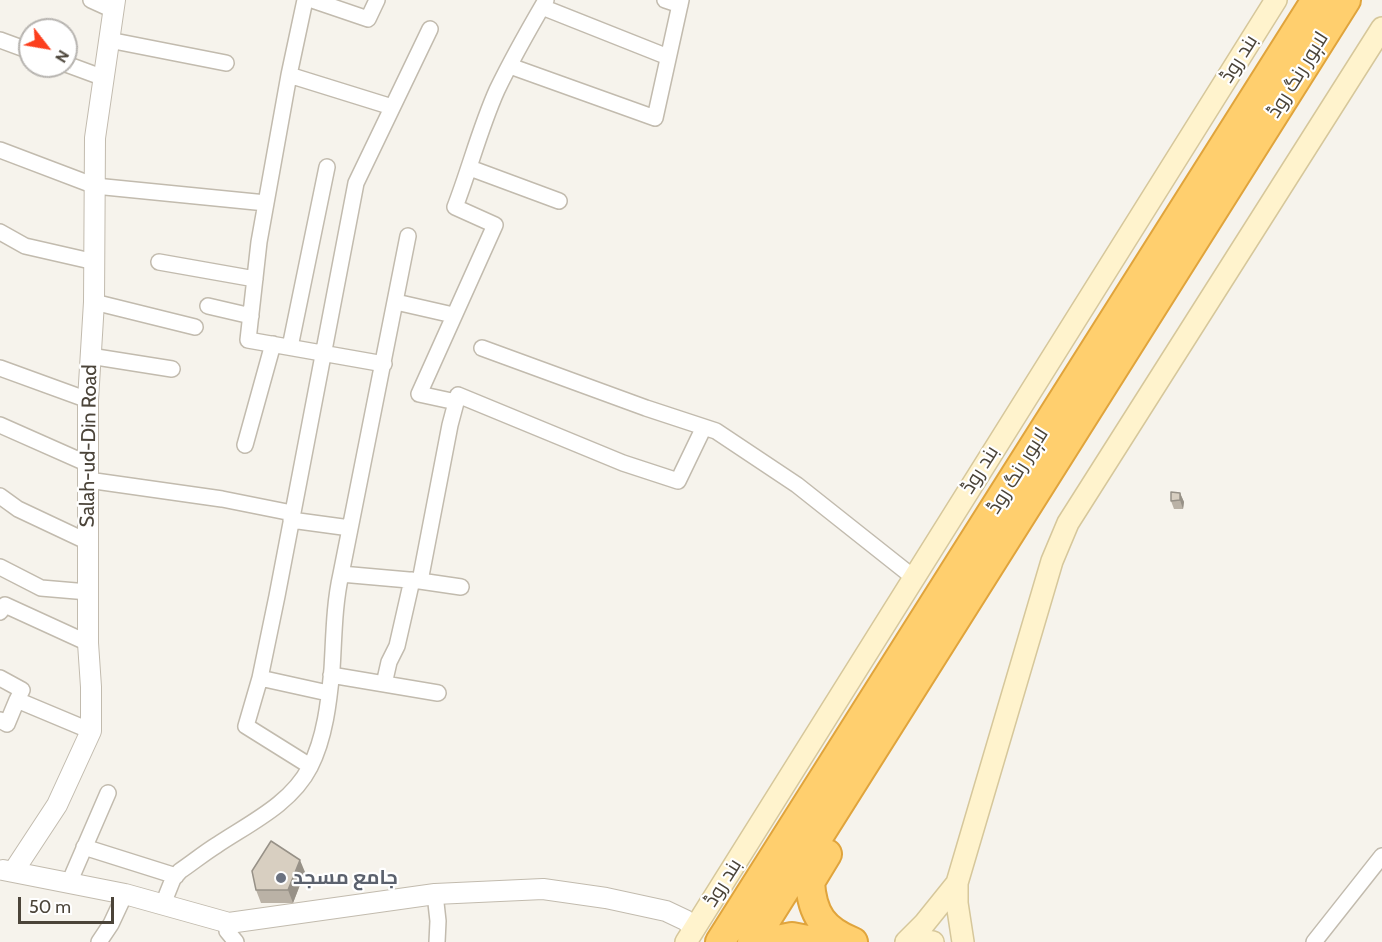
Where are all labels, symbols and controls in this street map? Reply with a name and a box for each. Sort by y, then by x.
north arrow [18,18,78,78]
street label: لاہور رنگ روڈ [1262,28,1334,122]
street label: بند روڈ [1215,30,1263,88]
text: N [51,47,73,66]
street label: Salah-ud-Din Road [76,364,102,528]
street label: لاہور رنگ روڈ [982,424,1054,518]
street label: بند روڈ [956,441,1004,499]
street label: بند روڈ [699,854,747,912]
place label: جامع مسجد [293,866,398,890]
marker: جامع مسجد [274,871,288,885]
scale bar [21,885,117,923]
text: 50 m [29,896,71,918]

